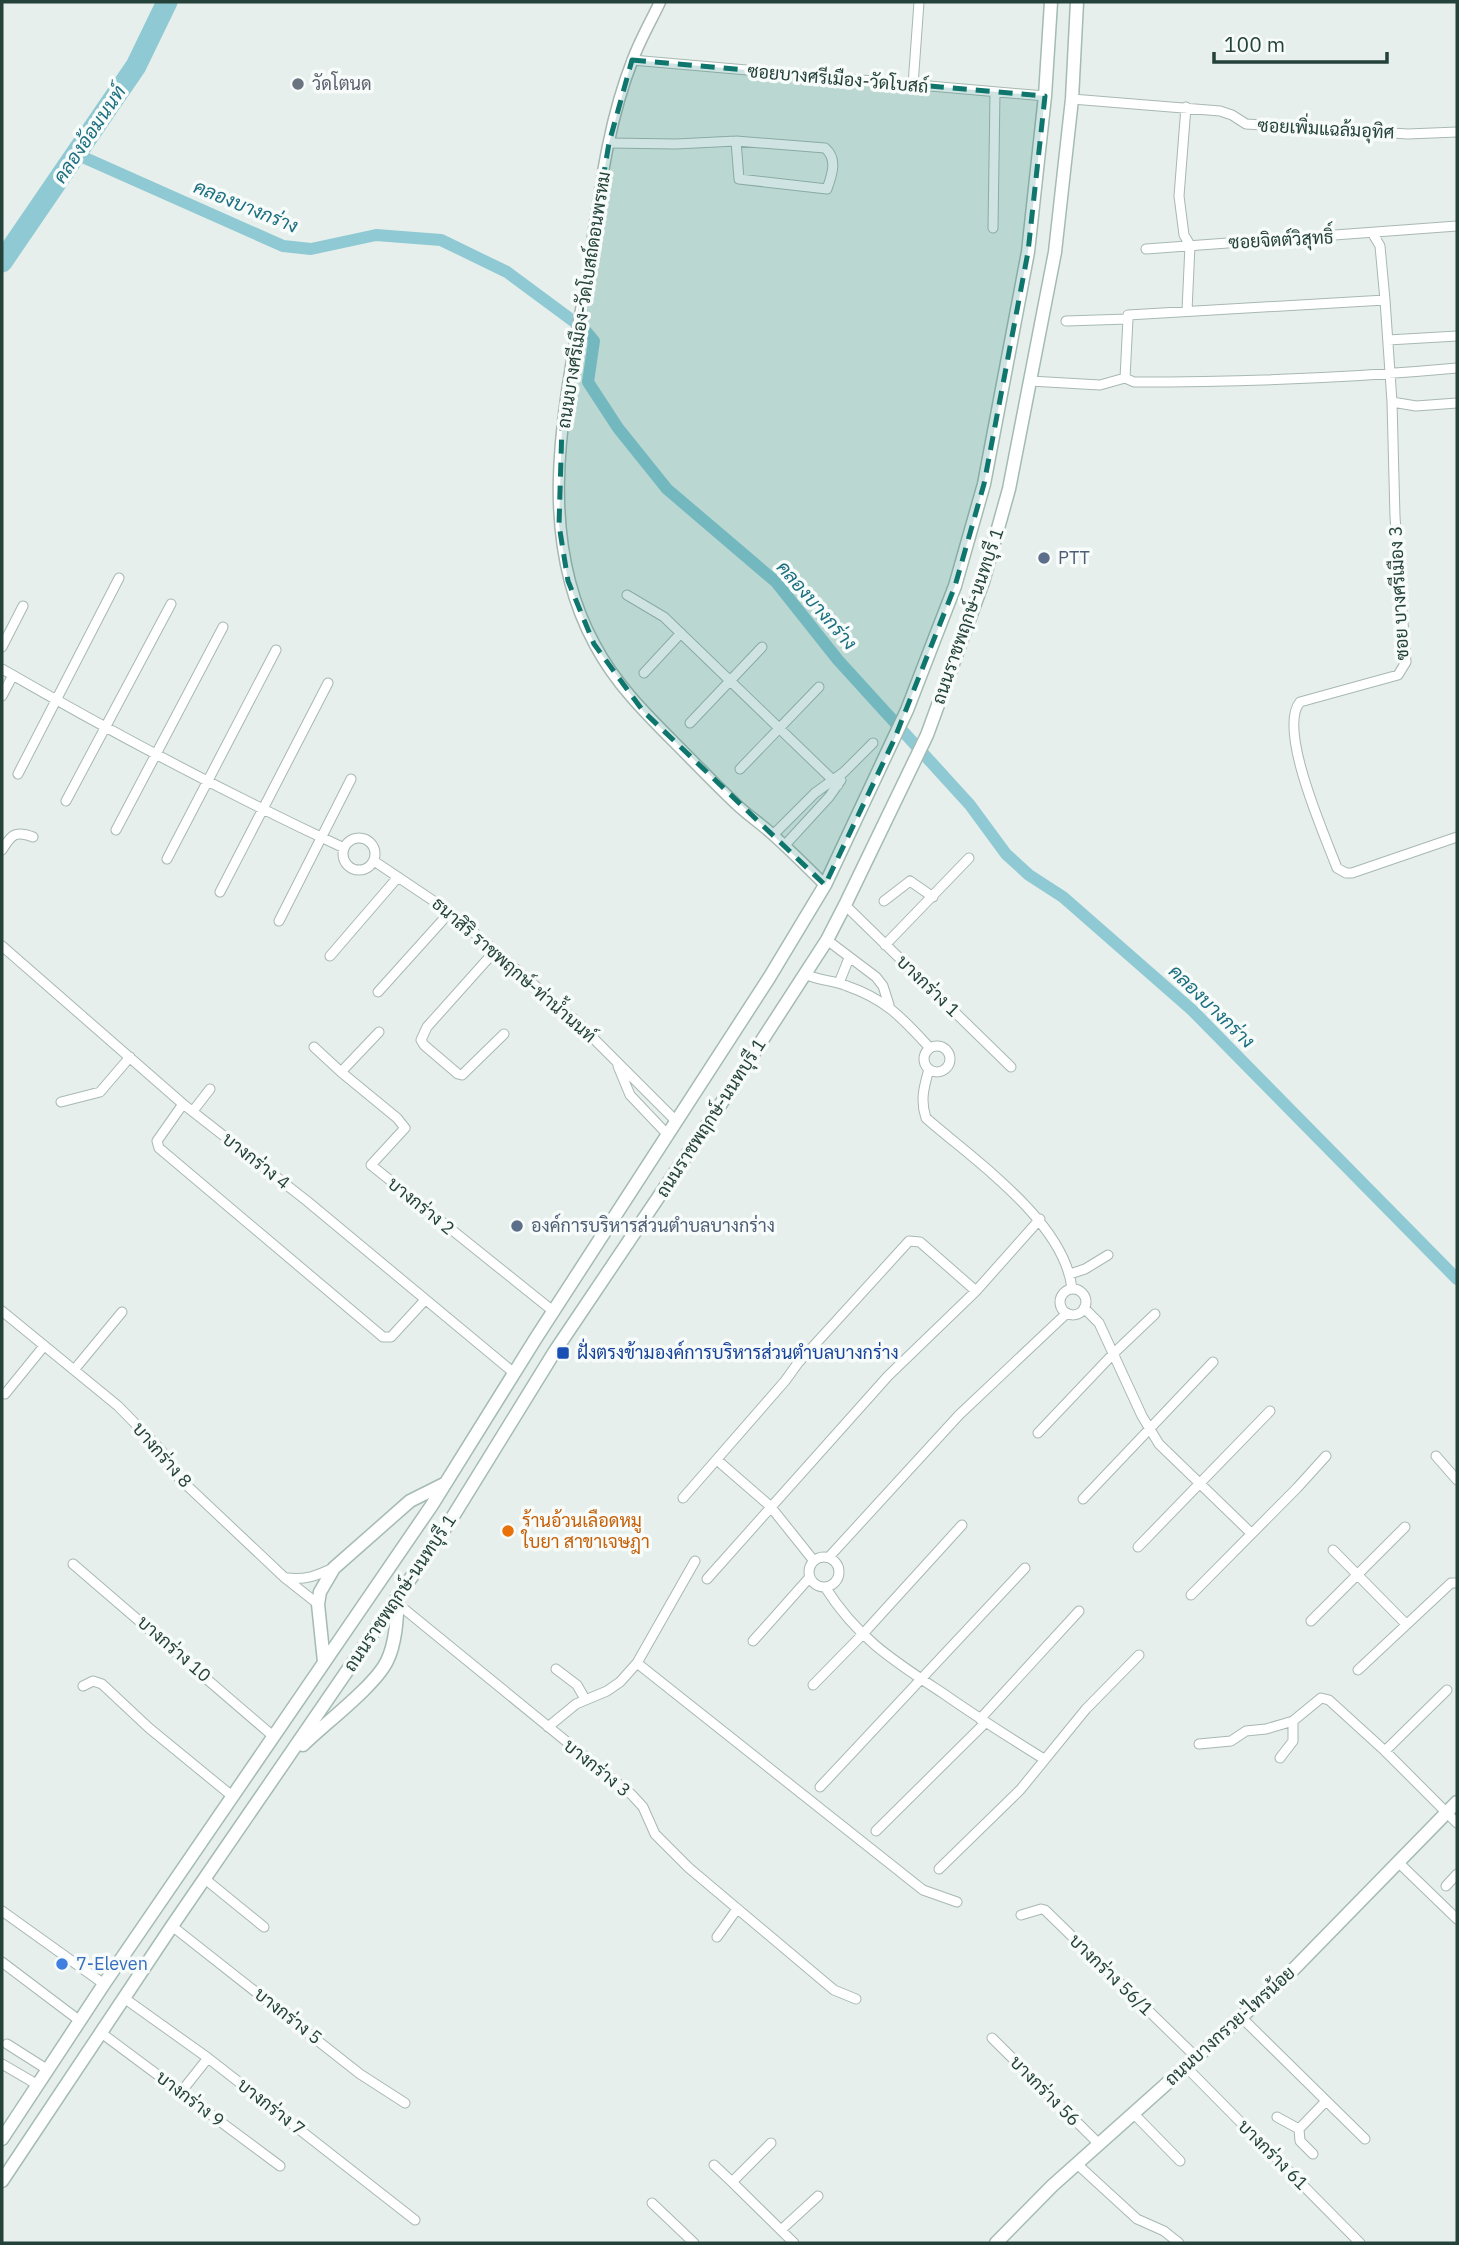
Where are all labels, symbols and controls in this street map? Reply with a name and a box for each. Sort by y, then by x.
scale bar [1214,21,1387,65]
text: 100 m [1224,30,1285,58]
street label: ซอยบางศรีเมือง-วัดโบสถ์ [747,58,930,98]
place label: วัดโตนด [312,71,372,95]
marker: วัดโตนด [290,76,306,92]
water label: คลองอ้อมนนท์ [47,78,132,188]
street label: ซอยเพิ่มแฉล้มอุทิศ [1257,110,1395,145]
street label: ถนนบางศรีเมือง-วัดโบสถ์ดอนพรหม [551,170,615,430]
water label: คลองบางกร่าง [190,174,302,238]
street label: ซอยจิตต์วิสุทธิ์ [1228,221,1334,255]
street label: ถนนราชพฤกษ์-นนทบุรี 1 [926,524,1009,707]
street label: ซอย บางศรีเมือง 3 [1382,525,1414,661]
place label: PTT [1058,546,1090,569]
marker: PTT [1036,550,1052,566]
water label: คลองบางกร่าง [772,555,862,655]
street label: ธนาสิริ ราชพฤกษ์-ท่าน้ำนนท์ [427,889,604,1047]
street label: บางกร่าง 1 [892,950,965,1022]
water label: คลองบางกร่าง [1164,959,1260,1053]
street label: ถนนราชพฤกษ์-นนทบุรี 1 [650,1033,771,1202]
street label: บางกร่าง 4 [218,1127,295,1194]
street label: บางกร่าง 2 [383,1172,459,1240]
place label: องค์การบริหารส่วนตำบลบางกร่าง [531,1213,775,1237]
marker: องค์การบริหารส่วนตำบลบางกร่าง [509,1218,525,1234]
place label: ฝั่งตรงข้ามองค์การบริหารส่วนตำบลบางกร่าง [577,1338,899,1364]
marker: ฝั่งตรงข้ามองค์การบริหารส่วนตำบลบางกร่าง [555,1345,571,1361]
street label: บางกร่าง 8 [128,1417,197,1492]
street label: ถนนราชพฤกษ์-นนทบุรี 1 [337,1509,462,1676]
place label: ร้านอ้วนเลือดหมู ใบยา สาขาเจษฎา [520,1509,650,1554]
marker: ร้านอ้วนเลือดหมู ใบยา สาขาเจษฎา [500,1523,516,1539]
street label: บางกร่าง 10 [133,1610,216,1687]
street label: บางกร่าง 3 [559,1734,635,1802]
street label: บางกร่าง 56/1 [1064,1929,1158,2020]
place label: 7-Eleven [76,1952,148,1975]
marker: 7-Eleven [54,1956,70,1972]
street label: ถนนบางกรวย-ไทรน้อย [1159,1960,1300,2090]
street label: บางกร่าง 5 [250,1982,327,2049]
street label: บางกร่าง 56 [1005,2051,1085,2131]
street label: บางกร่าง 9 [152,2065,229,2132]
street label: บางกร่าง 7 [233,2073,310,2140]
street label: บางกร่าง 61 [1233,2115,1313,2195]

